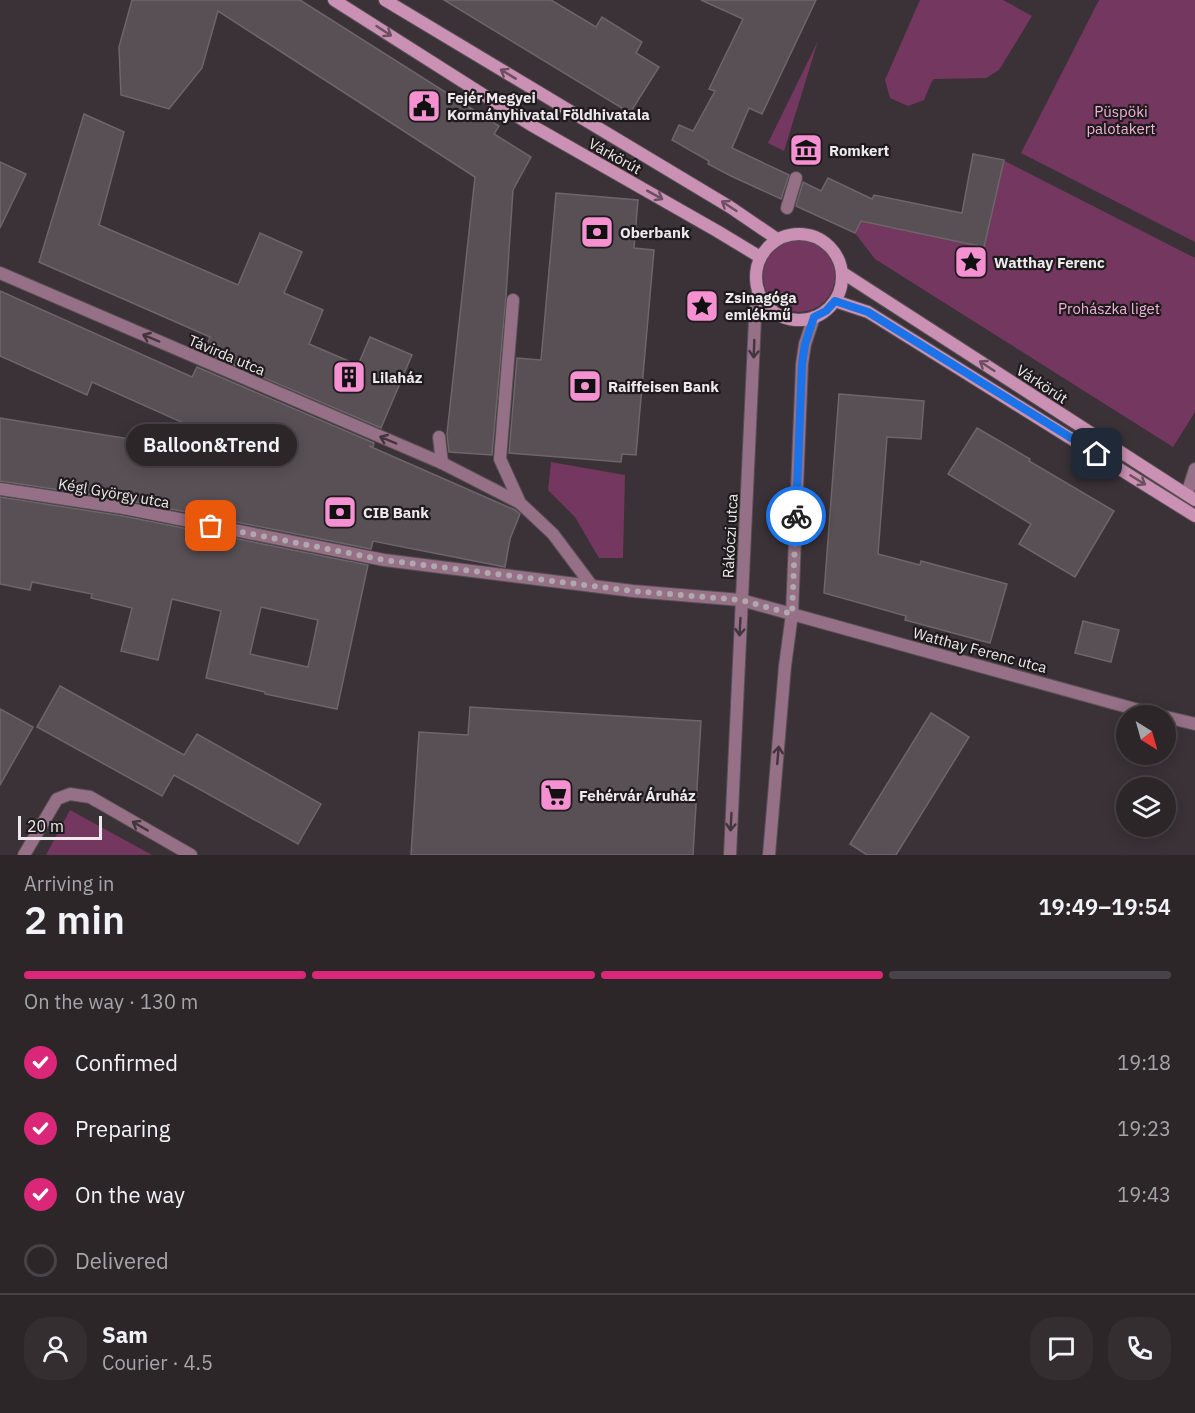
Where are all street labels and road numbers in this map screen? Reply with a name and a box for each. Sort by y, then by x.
street label: Várkörút [585,134,645,178]
street label: Távirda utca [186,330,268,380]
street label: Várkörút [1013,360,1071,408]
street label: Kégl György utca [57,474,171,512]
street label: Rákóczi utca [718,493,742,579]
street label: Watthay Ferenc utca [911,623,1049,677]

